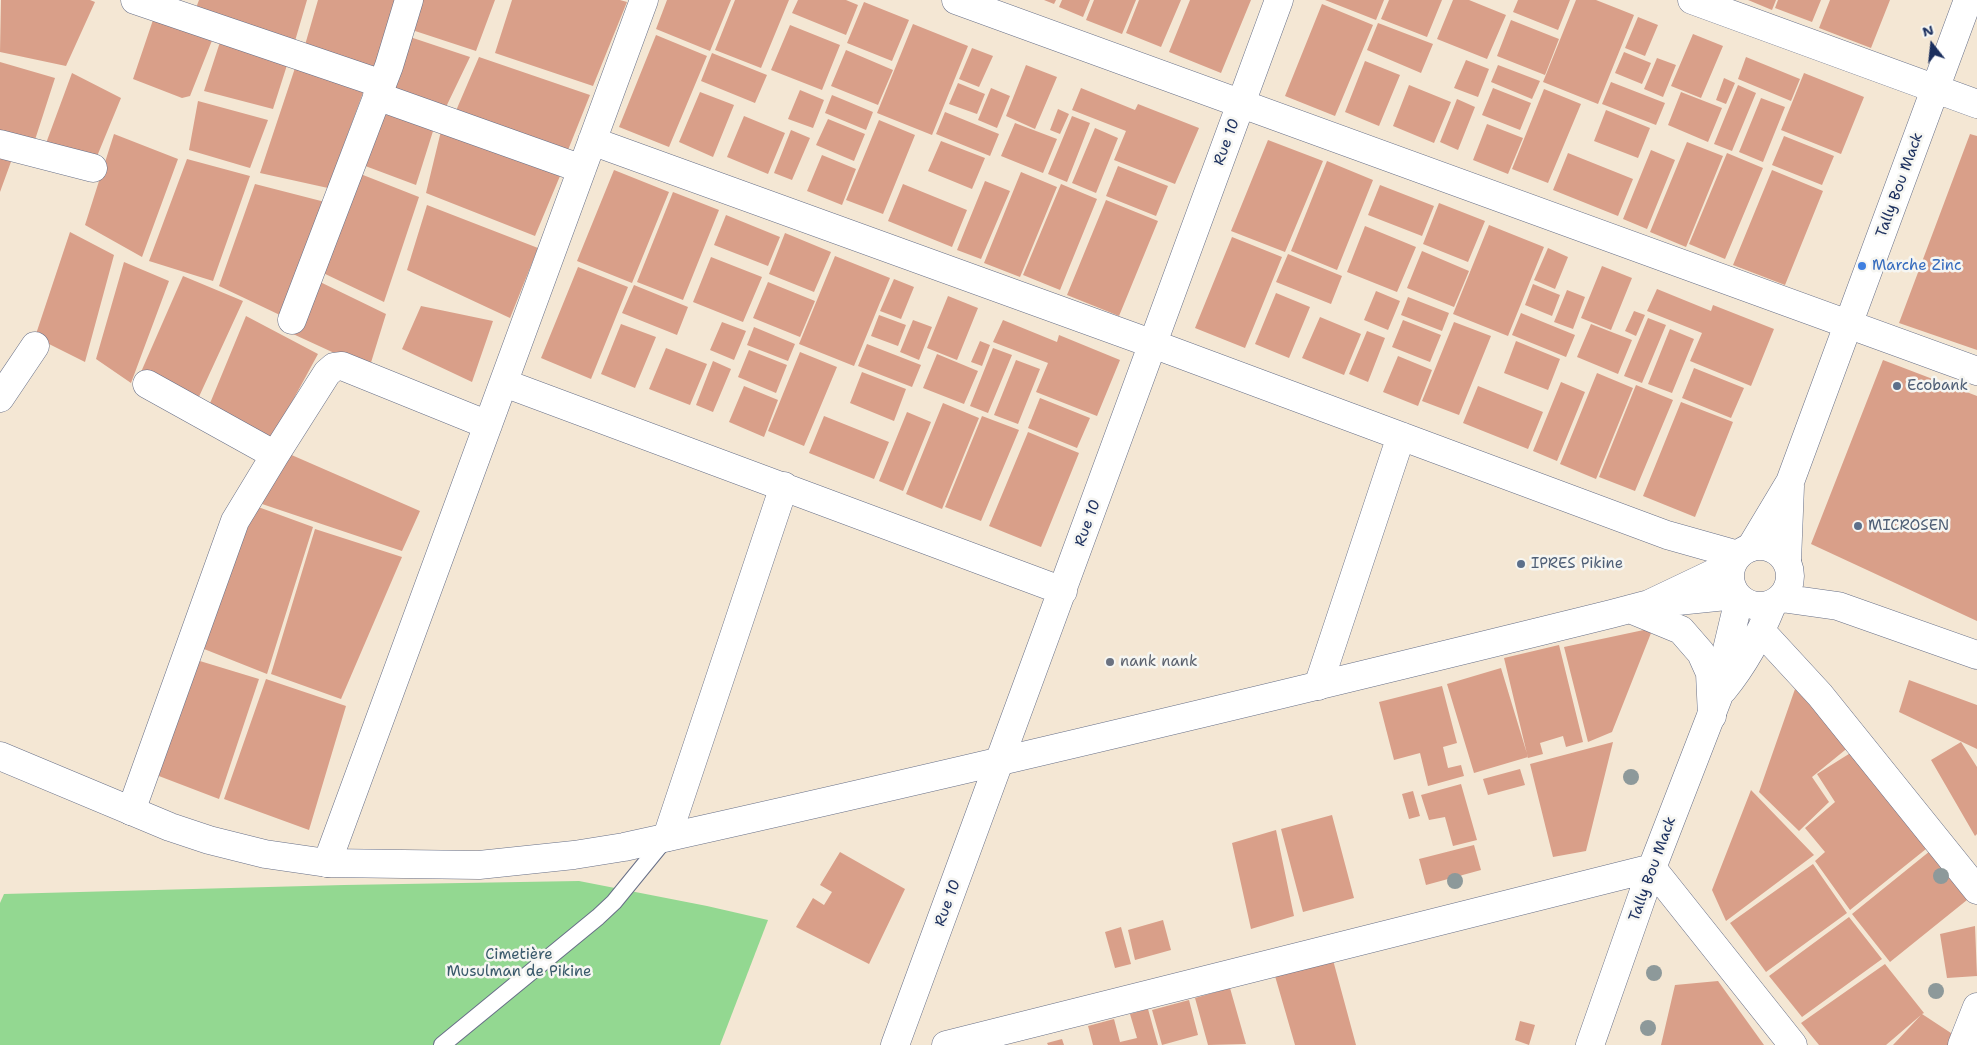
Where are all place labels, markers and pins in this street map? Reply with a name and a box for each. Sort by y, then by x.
place label: Marche Zinc [1872,257,1962,275]
marker: Marche Zinc [1856,260,1868,272]
place label: Ecobank [1907,377,1968,395]
marker: Ecobank [1891,380,1903,392]
place label: MICROSEN [1868,517,1949,535]
marker: MICROSEN [1852,520,1864,532]
place label: IPRES Pikine [1531,555,1623,573]
marker: IPRES Pikine [1515,558,1527,570]
place label: nank nank [1120,653,1198,671]
marker: nank nank [1104,656,1116,668]

